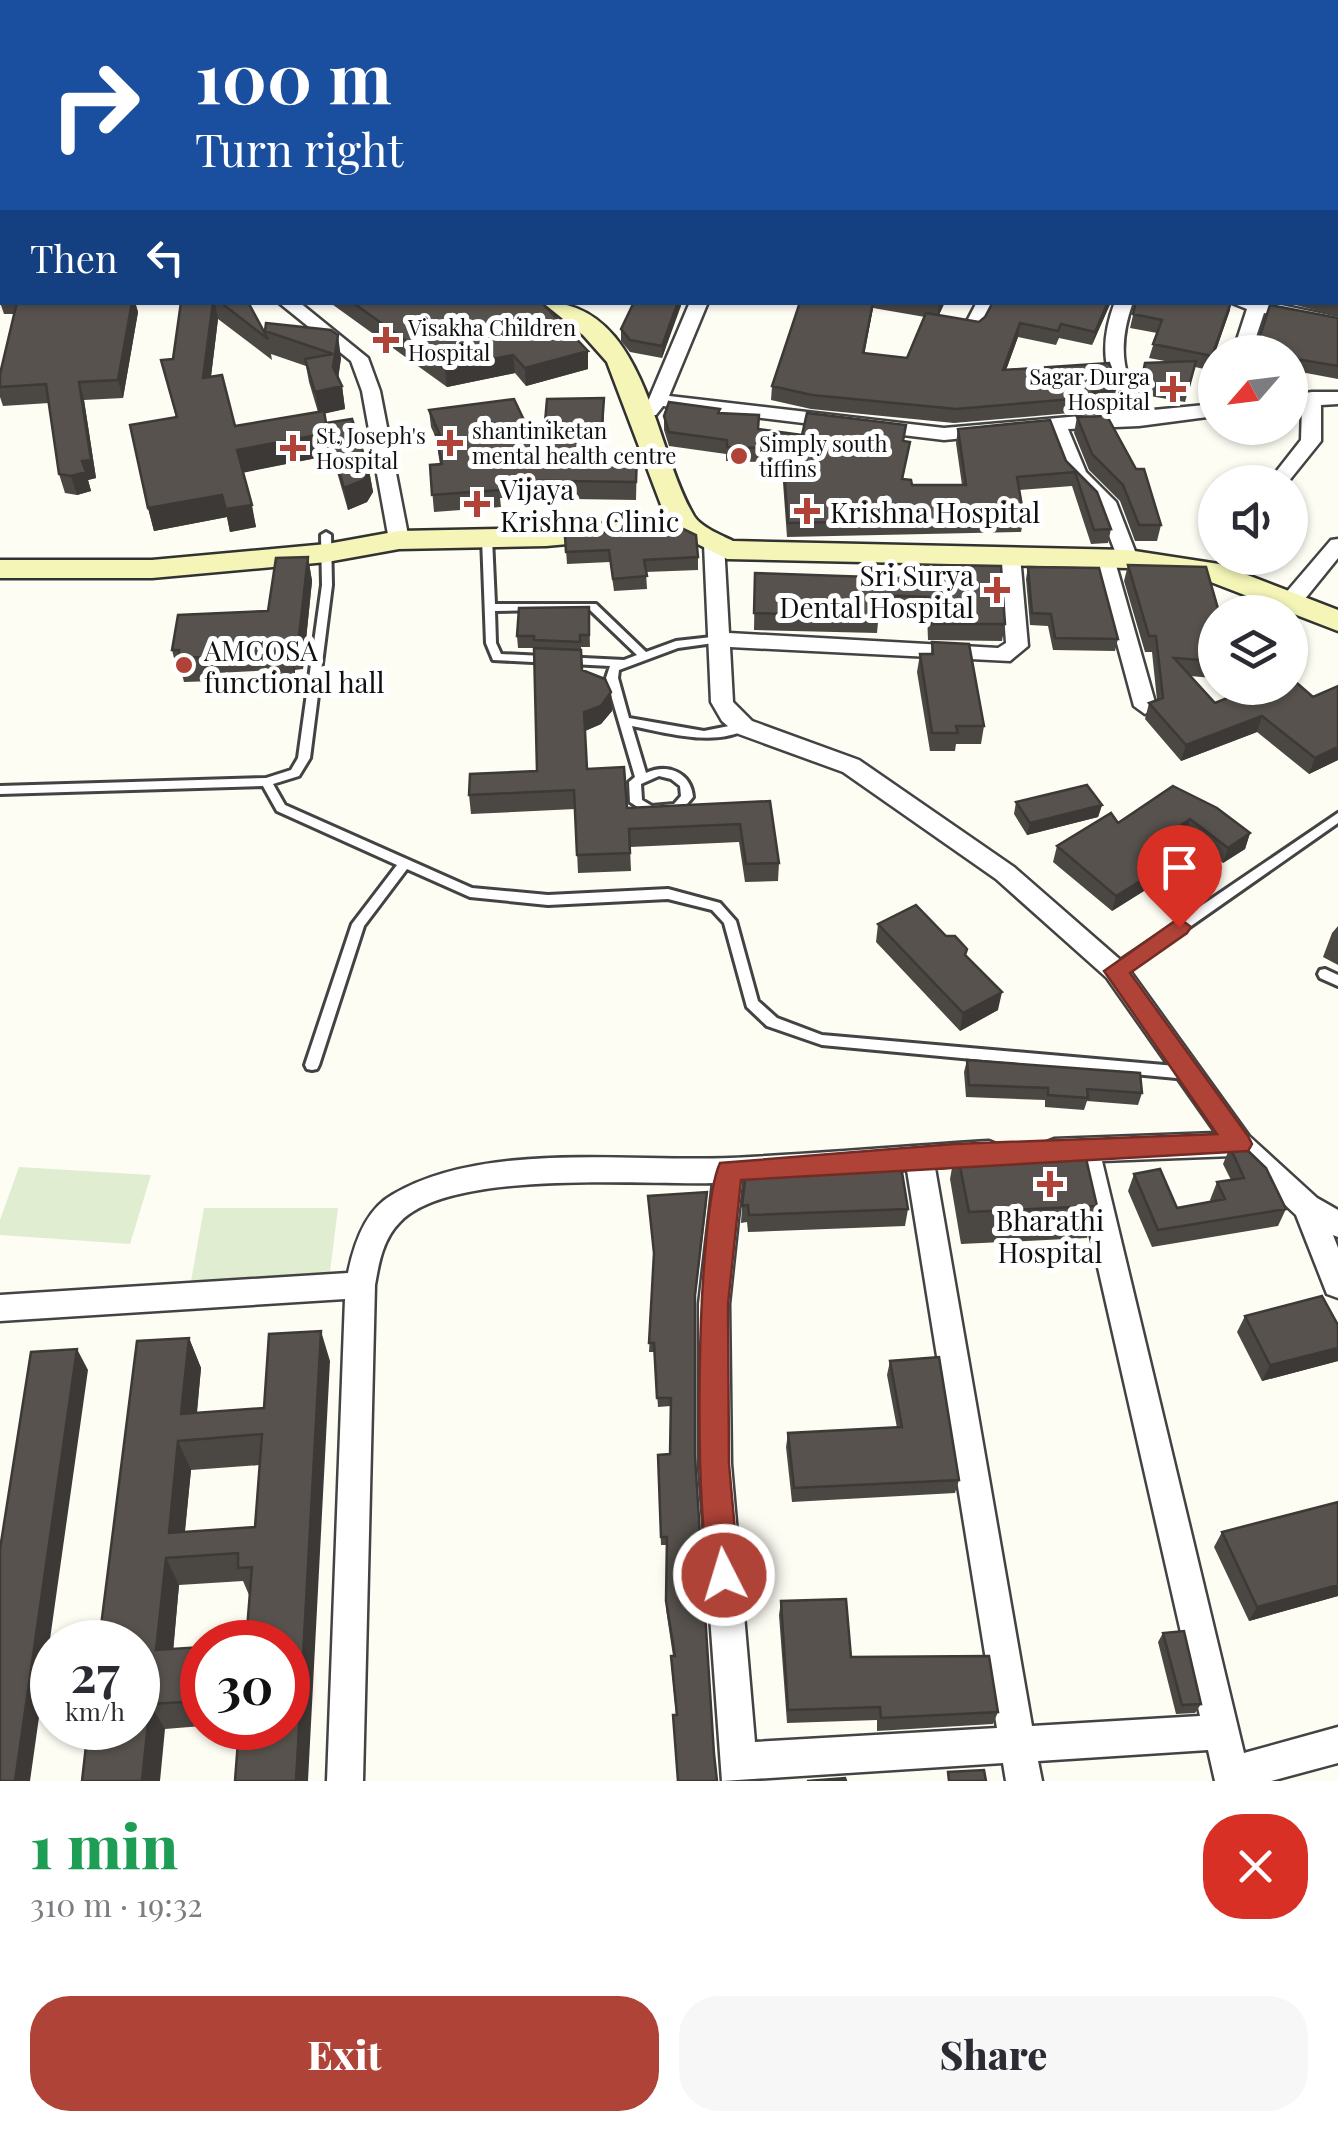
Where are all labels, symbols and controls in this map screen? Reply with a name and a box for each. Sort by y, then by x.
text: 100 m [195,28,392,122]
icon: right [30,40,160,170]
text: Turn right [195,118,403,178]
icon: left [138,230,193,285]
text: Then [30,232,118,283]
place label: Visakha Children Hospital [407,312,576,367]
marker: Visakha Children Hospital [373,327,399,353]
north arrow [1198,335,1308,445]
map controls [1198,335,1308,705]
place label: Sagar Durga Hospital [1029,361,1150,416]
marker: Sagar Durga Hospital [1160,376,1186,402]
place label: shantiniketan mental health centre [472,415,676,470]
place label: St. Joseph's Hospital [316,420,426,475]
place label: Simply south tiffins [759,428,887,483]
marker: shantiniketan mental health centre [437,430,463,456]
marker: St. Joseph's Hospital [280,435,306,461]
marker: Simply south tiffins [728,445,750,467]
button: sound [1198,465,1308,575]
place label: Vijaya Krishna Clinic [499,470,679,539]
marker: Vijaya Krishna Clinic [464,491,490,517]
place label: Krishna Hospital [830,493,1040,530]
marker: Krishna Hospital [794,498,820,524]
place label: Sri Surya Dental Hospital [779,556,974,625]
marker: Sri Surya Dental Hospital [984,577,1010,603]
button: layers [1198,595,1308,705]
place label: AMCOSA functional hall [203,631,385,700]
marker: AMCOSA functional hall [173,654,195,676]
pin [1137,825,1222,928]
icon: arrive [1152,840,1207,895]
marker: Bharathi Hospital [1037,1171,1063,1197]
place label: Bharathi Hospital [996,1201,1104,1270]
position arrow [672,1523,776,1627]
speed limit sign: 30 [180,1620,310,1750]
text: 27 [71,1639,119,1706]
text: km/h [65,1694,125,1727]
text: 1 min [30,1804,178,1884]
button: close [1203,1814,1308,1919]
text: 310 m · 19:32 [30,1882,203,1925]
button: Exit [30,1996,659,2111]
button: Share [679,1996,1308,2111]

